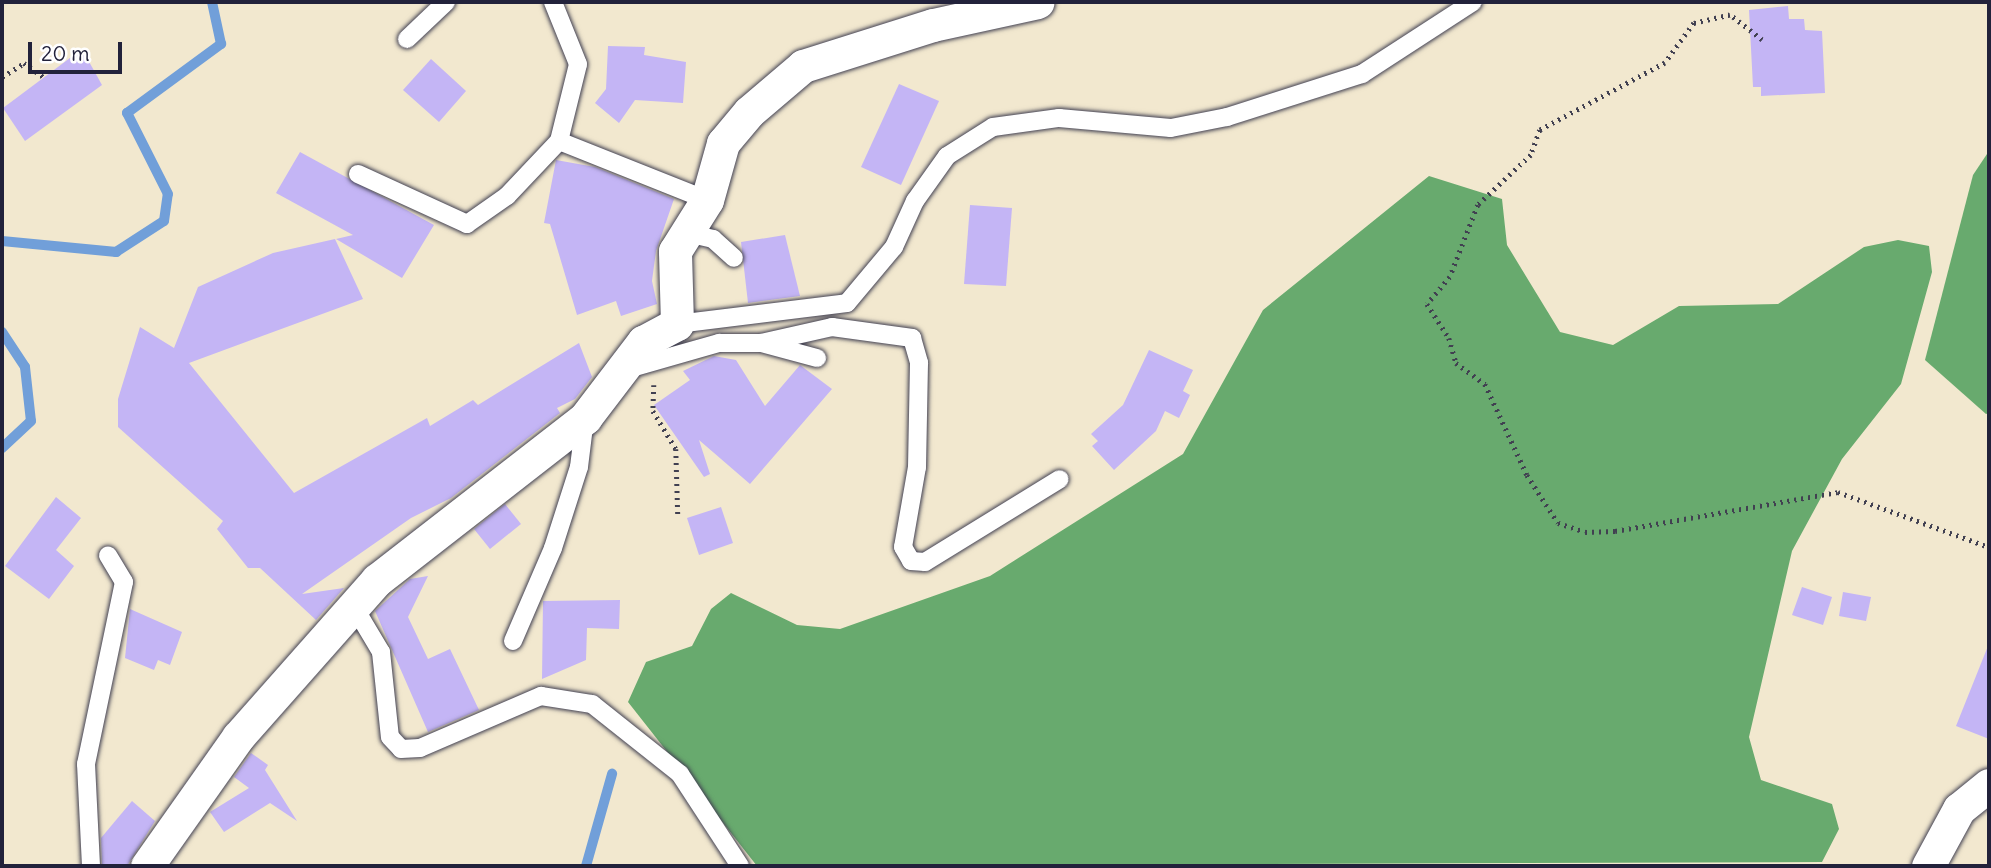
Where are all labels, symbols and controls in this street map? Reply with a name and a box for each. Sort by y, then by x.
scale bar [32,28,126,72]
text: 20 m [41,40,90,67]

